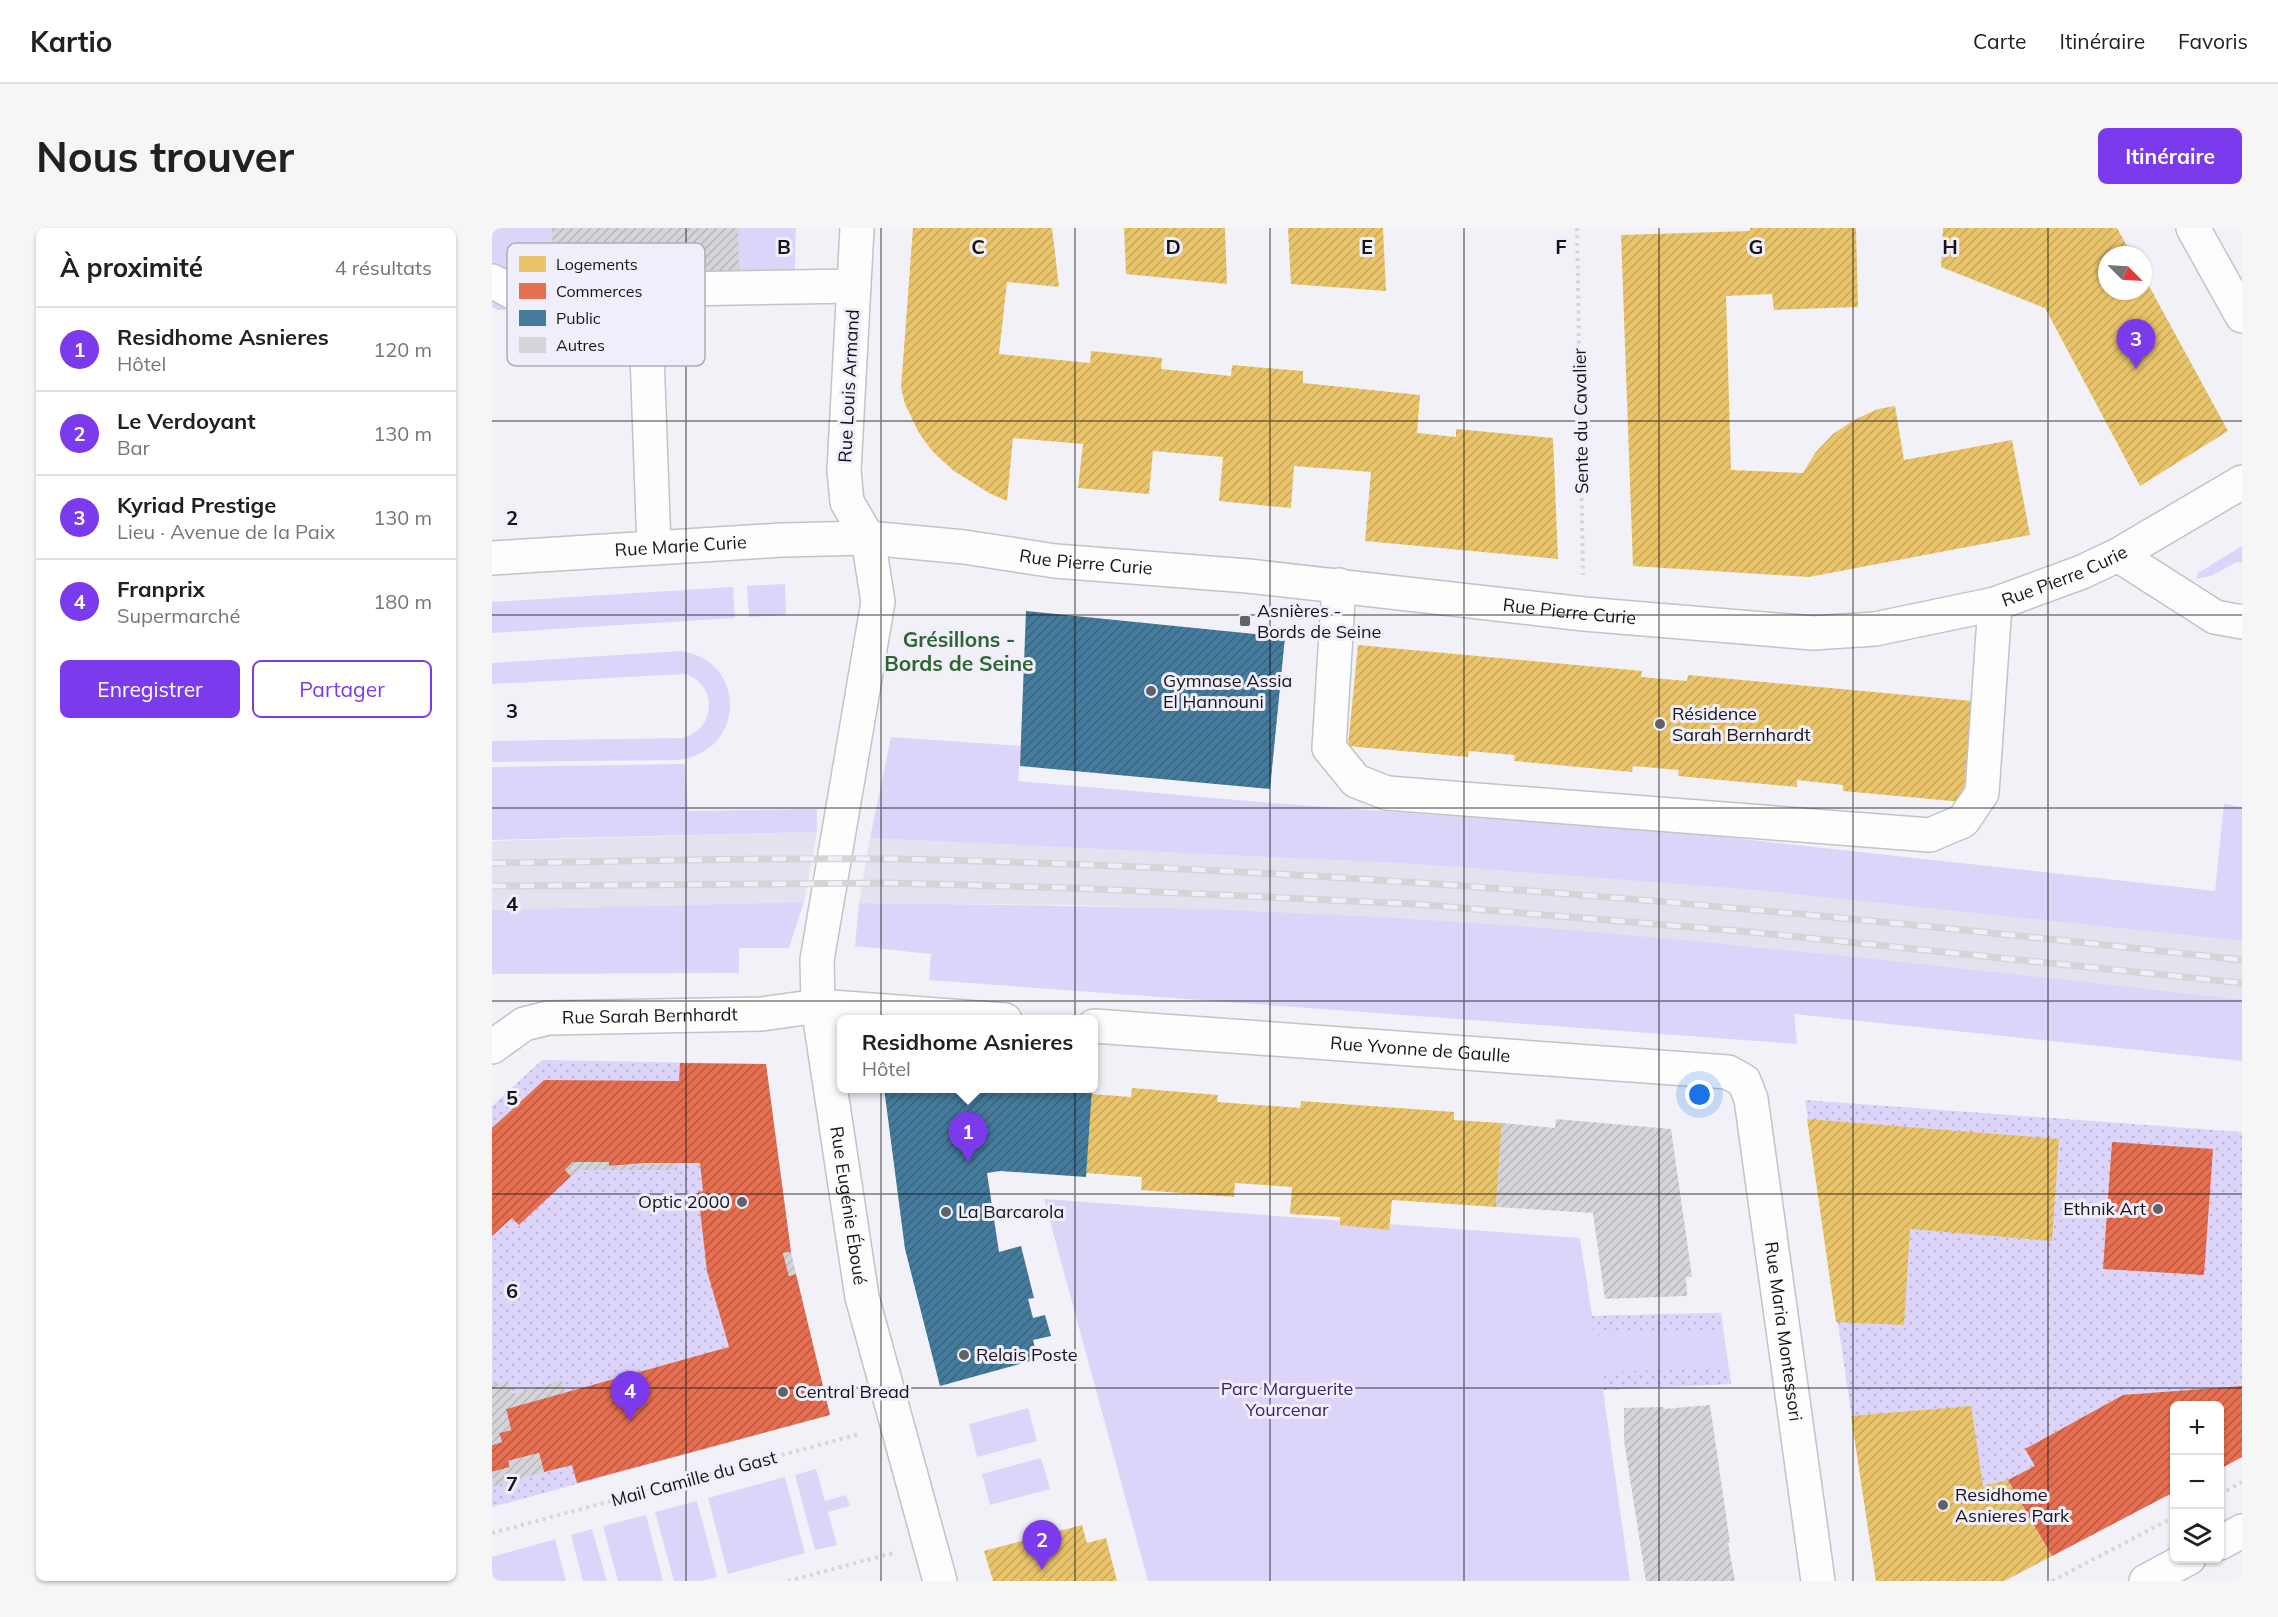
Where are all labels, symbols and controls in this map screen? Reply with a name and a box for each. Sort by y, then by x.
text: Kartio [30,24,112,59]
text: Carte [1973,28,2027,54]
text: Itinéraire [2060,28,2145,54]
text: Favoris [2178,28,2248,54]
button: Itinéraire [2098,128,2242,184]
text: Nous trouver [36,130,294,183]
text: B [777,234,791,259]
text: C [971,234,985,259]
text: D [1165,234,1181,259]
text: E [1361,234,1373,259]
text: F [1555,234,1567,259]
text: G [1749,234,1763,259]
text: H [1942,234,1958,259]
legend [507,243,705,366]
north arrow [2098,246,2152,300]
text: À proximité [60,251,203,284]
text: Logements [556,254,638,274]
text: 4 résultats [335,255,432,280]
text: Commerces [556,281,642,301]
text: Public [556,308,601,328]
street label: Rue Louis Armand [833,309,864,463]
pin: 3 [2116,320,2156,369]
text: Residhome Asnieres [117,323,329,351]
text: Autres [556,335,605,355]
text: 1 [74,337,86,362]
text: 120 m [373,337,432,362]
street label: Sente du Cavalier [1568,347,1593,494]
text: Hôtel [117,351,166,376]
text: Le Verdoyant [117,407,256,435]
text: 2 [74,421,86,446]
text: 130 m [373,421,432,446]
text: Bar [117,435,150,460]
text: Kyriad Prestige [117,491,276,519]
text: 3 [74,505,86,530]
text: 130 m [373,505,432,530]
text: 2 [506,505,518,530]
text: Lieu · Avenue de la Paix [117,519,335,544]
street label: Rue Marie Curie [614,530,747,561]
street label: Rue Pierre Curie [1998,540,2131,612]
street label: Rue Pierre Curie [1018,544,1153,580]
text: Franprix [117,575,205,603]
text: 4 [74,589,86,614]
text: 180 m [373,589,432,614]
street label: Rue Pierre Curie [1502,593,1637,629]
place label: Asnières - Bords de Seine [1257,599,1381,643]
text: Supermarché [117,603,240,628]
marker: Asnières - Bords de Seine [1238,614,1252,628]
district label: Grésillons - Bords de Seine [884,626,1034,676]
button: Enregistrer [60,660,240,718]
button: Partager [252,660,432,718]
place label: Gymnase Assia El Hannouni [1163,669,1292,713]
marker: Gymnase Assia El Hannouni [1144,684,1158,698]
text: 3 [506,698,518,723]
place label: Résidence Sarah Bernhardt [1672,702,1810,746]
marker: Résidence Sarah Bernhardt [1653,717,1667,731]
text: 4 [506,891,518,916]
street label: Rue Sarah Bernhardt [562,1002,738,1029]
popup [837,1015,1098,1093]
text: Residhome Asnieres [862,1028,1073,1056]
street label: Rue Yvonne de Gaulle [1329,1031,1511,1067]
text: Hôtel [862,1056,911,1081]
your location [1685,1080,1714,1109]
text: 5 [506,1085,518,1110]
pin: 1 [948,1112,988,1162]
street label: Rue Eugénie Éboué [825,1125,872,1286]
place label: Optic 2000 [638,1190,730,1213]
marker: Optic 2000 [735,1195,749,1209]
place label: Ethnik Art [2063,1197,2146,1220]
place label: La Barcarola [958,1200,1064,1223]
marker: Ethnik Art [2151,1202,2165,1216]
marker: La Barcarola [939,1205,953,1219]
street label: Rue Maria Montessori [1760,1240,1808,1423]
text: 6 [506,1278,518,1303]
place label: Relais Poste [976,1343,1077,1366]
marker: Relais Poste [957,1348,971,1362]
pin: 4 [610,1372,650,1421]
park label: Parc Marguerite Yourcenar [1221,1377,1353,1421]
place label: Central Bread [795,1380,910,1403]
marker: Central Bread [776,1385,790,1399]
map controls [2170,1401,2224,1563]
button: + [2170,1401,2224,1455]
street label: Mail Camille du Gast [609,1445,779,1512]
button: − [2170,1455,2224,1509]
text: 7 [506,1471,518,1496]
place label: Residhome Asnieres Park [1955,1483,2070,1527]
marker: Residhome Asnieres Park [1936,1498,1950,1512]
button: layers [2170,1509,2224,1563]
pin: 2 [1022,1520,1062,1570]

